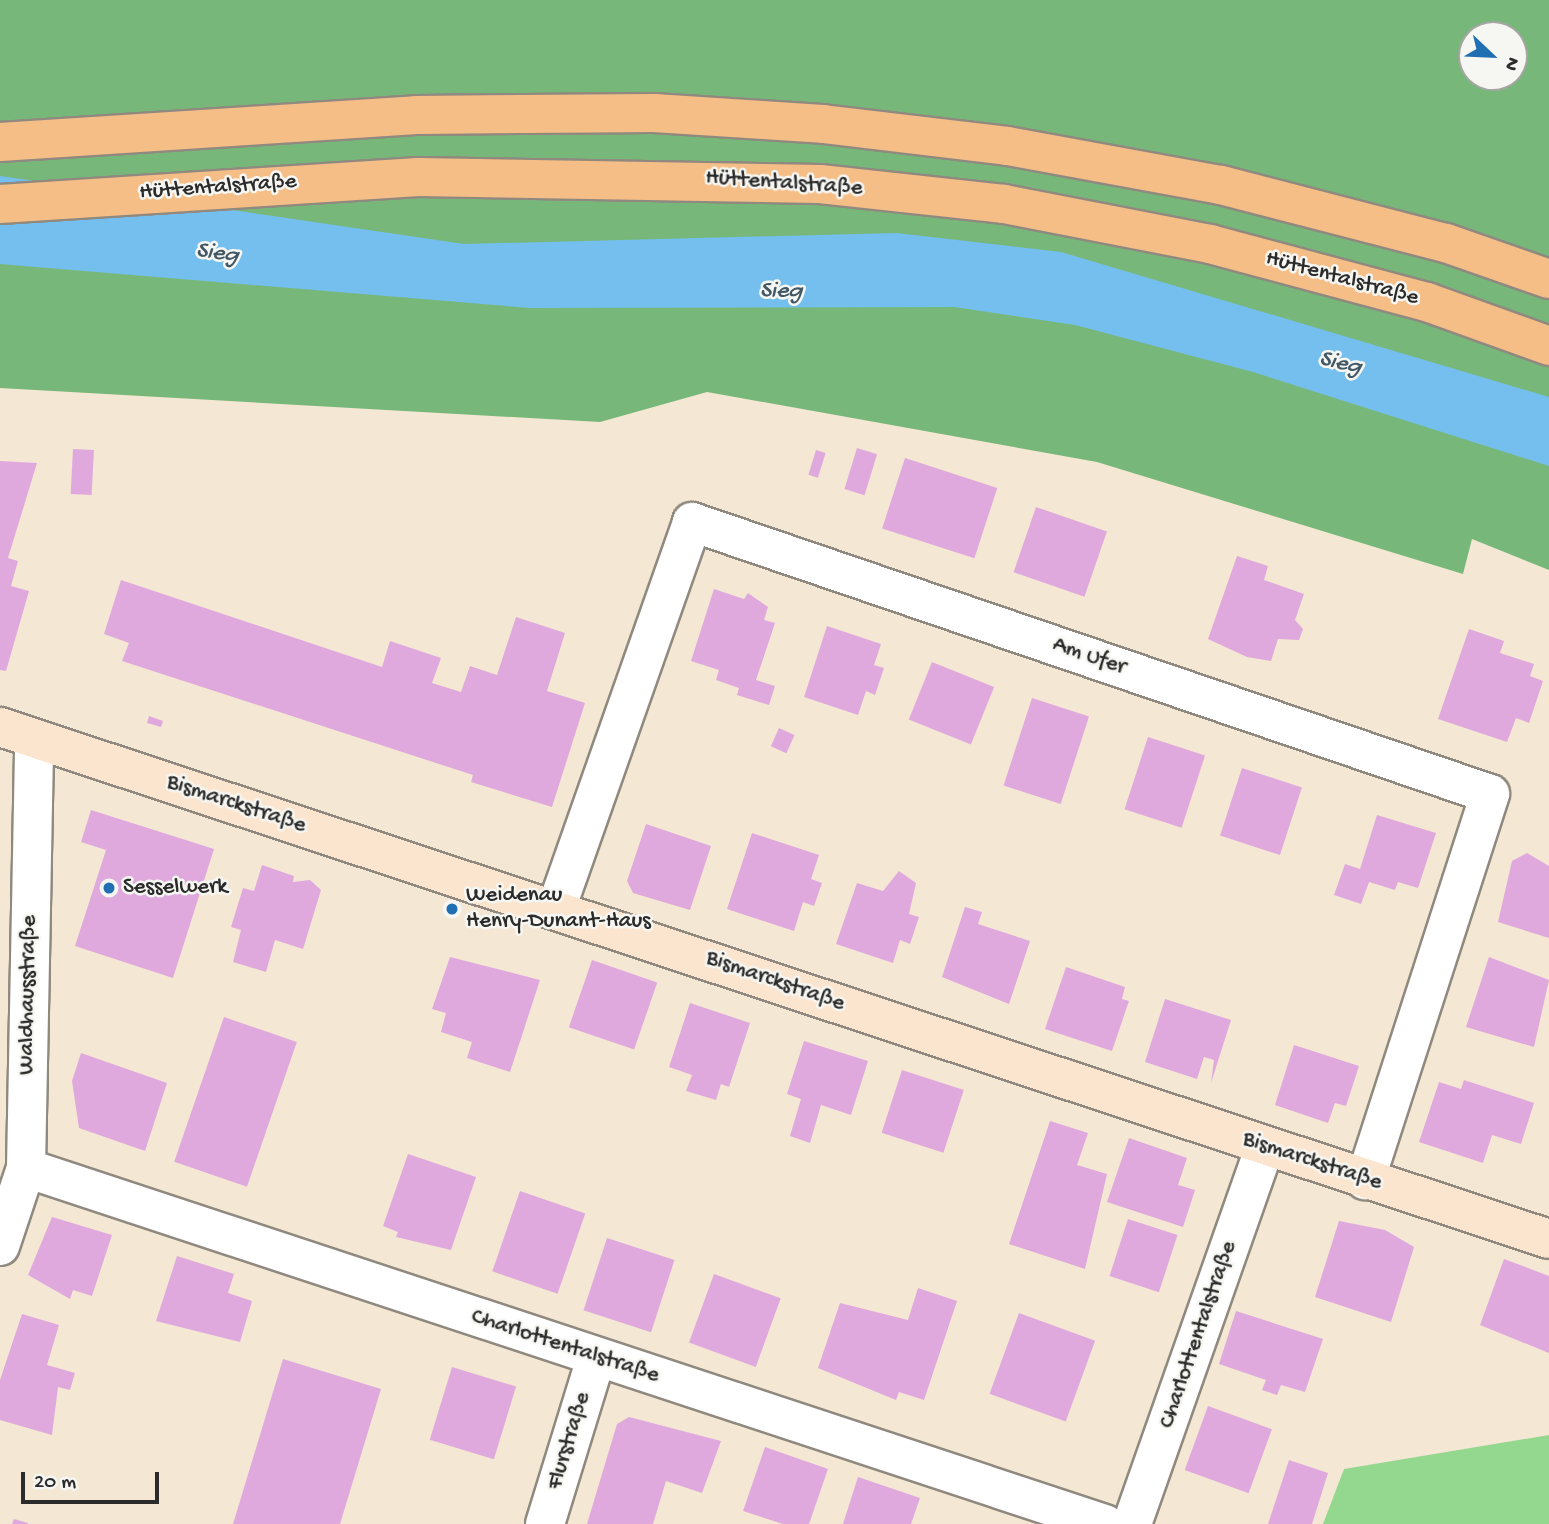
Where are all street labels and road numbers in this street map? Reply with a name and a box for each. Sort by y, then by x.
street label: Hüttentalstraße [705,165,863,203]
street label: Hüttentalstraße [139,169,297,207]
street label: Hüttentalstraße [1262,245,1422,313]
street label: Am Ufer [1049,632,1129,682]
street label: Bismarckstraße [163,769,309,841]
street label: Waldhausstraße [14,915,44,1075]
street label: Bismarckstraße [702,945,848,1019]
street label: Bismarckstraße [1239,1126,1385,1198]
street label: Charlottentalstraße [1154,1238,1244,1432]
street label: Charlottentalstraße [467,1304,663,1390]
street label: Flurstraße [542,1389,598,1493]

